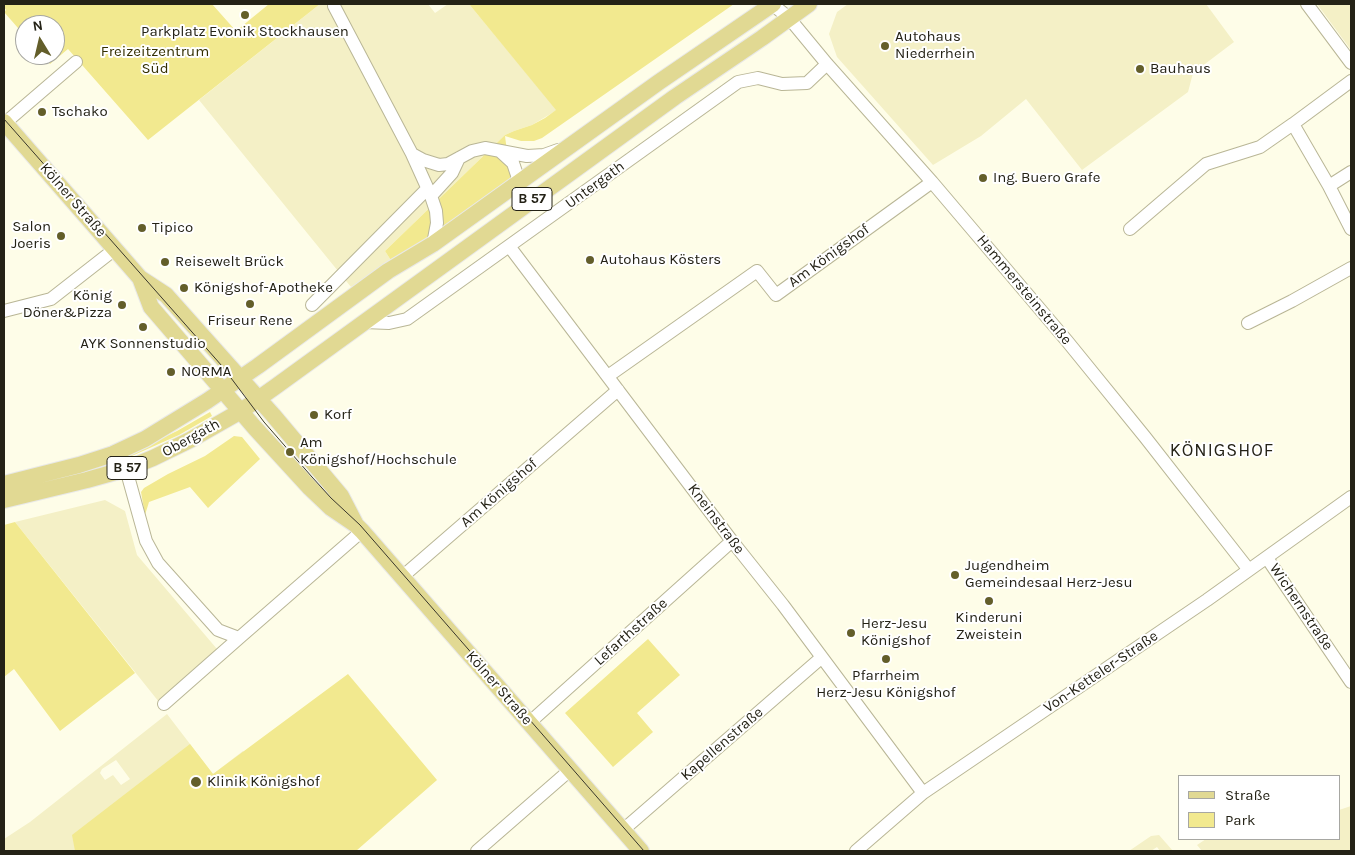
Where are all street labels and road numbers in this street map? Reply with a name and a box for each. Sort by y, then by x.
street label: Untergath [562,158,628,212]
street label: Kölner Straße [36,159,110,241]
road number: B 57 [512,188,552,210]
street label: Am Königshof [785,221,873,291]
street label: Hammersteinstraße [973,231,1075,349]
street label: Obergath [159,415,223,461]
street label: Am Königshof [457,455,541,531]
road number: B 57 [107,456,147,479]
street label: Kneinstraße [684,480,748,558]
street label: Wichernstraße [1265,560,1337,654]
street label: Lefarthstraße [591,594,671,670]
street label: Von-Ketteler-Straße [1040,627,1162,717]
street label: Kölner Straße [462,647,536,729]
street label: Kapellenstraße [677,703,767,785]

